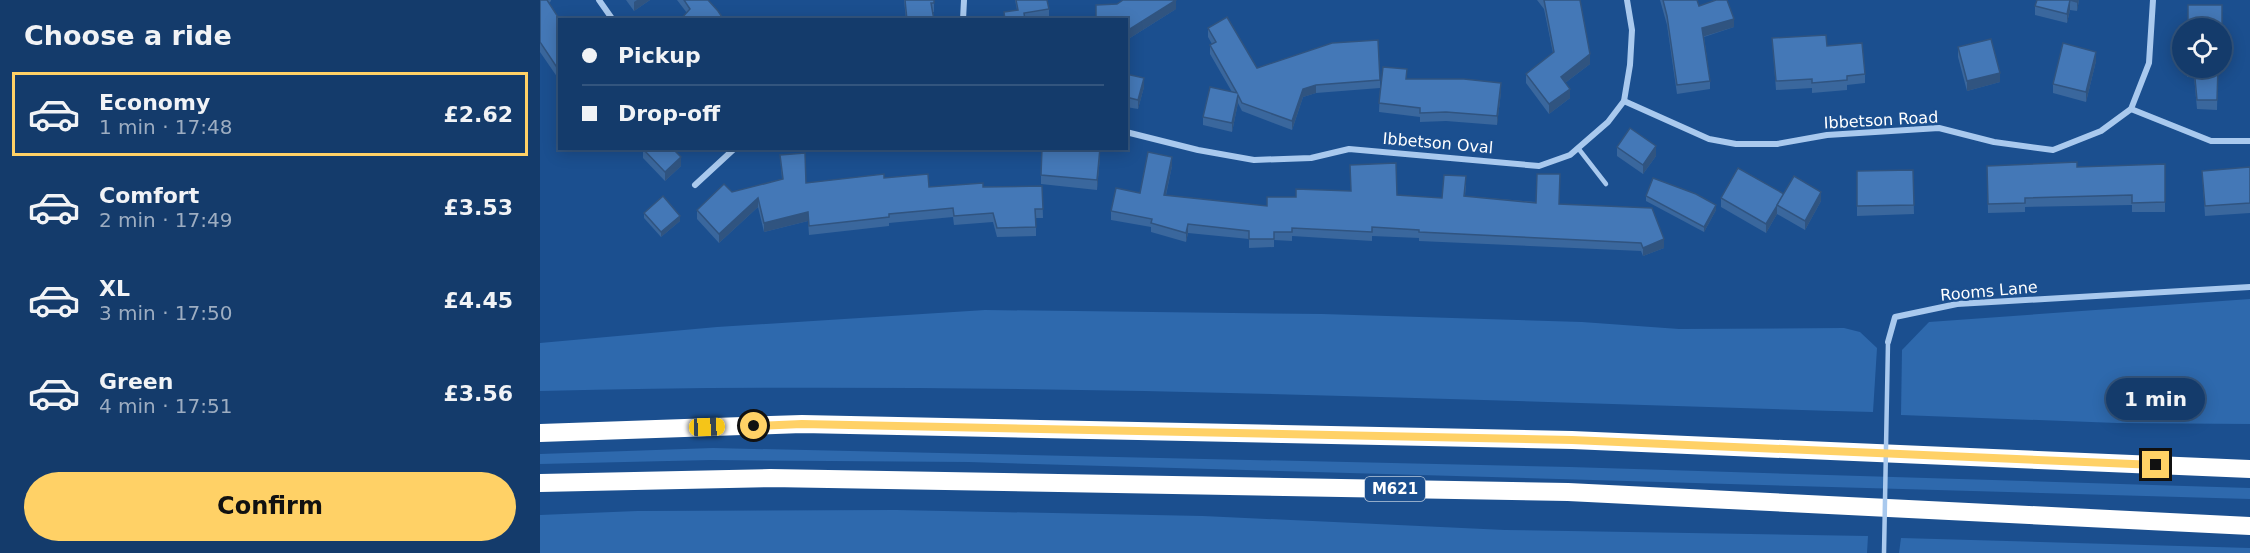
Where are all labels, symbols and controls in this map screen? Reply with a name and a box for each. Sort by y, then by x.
map controls [2172,18,2232,78]
button: locate [2172,18,2232,78]
text: Choose a ride [24,20,232,51]
text: Pickup [618,43,701,68]
icon: car [27,87,81,141]
text: Economy [99,90,210,115]
text: Drop-off [618,101,720,126]
text: £2.62 [443,102,513,127]
street label: Ibbetson Road [1823,108,1939,132]
text: 1 min · 17:48 [99,115,233,139]
street label: Ibbetson Oval [1382,129,1494,157]
icon: car [27,180,81,234]
text: Comfort [99,183,199,208]
text: £3.53 [443,195,513,220]
text: 2 min · 17:49 [99,208,233,232]
icon: car [27,273,81,327]
text: XL [99,276,130,301]
street label: Rooms Lane [1940,277,2038,305]
text: £4.45 [443,288,513,313]
text: 3 min · 17:50 [99,301,233,325]
icon: car [27,366,81,420]
text: Green [99,369,173,394]
callout: 1 min [2106,378,2206,420]
text: £3.56 [443,381,513,406]
text: 1 min [2124,387,2187,411]
text: 4 min · 17:51 [99,394,233,418]
route start [740,412,767,439]
car [689,417,725,437]
route end [2142,451,2169,478]
button: Confirm [24,472,516,541]
road number: M621 [1365,477,1425,501]

